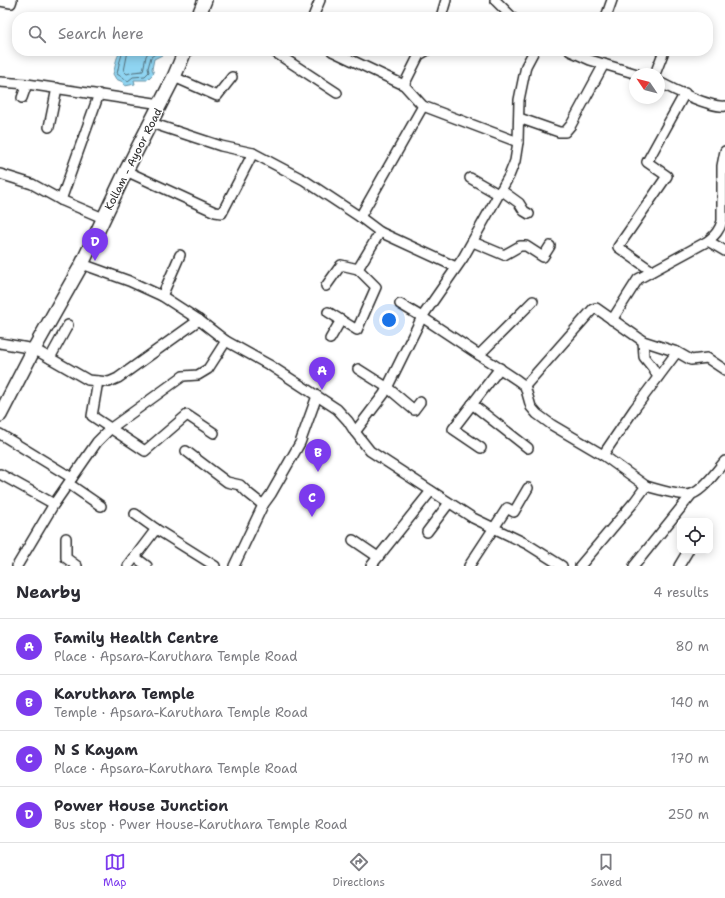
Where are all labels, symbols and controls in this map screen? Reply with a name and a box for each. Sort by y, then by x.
search box [12,12,713,56]
icon: search [26,23,48,45]
text: Search here [58,24,144,44]
north arrow [629,68,665,104]
street label: Kollam - Ayoor Road [101,106,166,213]
pin: D [82,228,108,261]
your location [379,310,399,330]
pin: A [309,357,335,390]
pin: B [305,439,331,472]
pin: C [299,484,325,517]
map controls [677,518,713,554]
button: locate [677,518,713,554]
text: Nearby [16,581,81,603]
text: 4 results [653,584,709,601]
text: Family Health Centre [54,628,219,648]
text: A [24,638,34,655]
text: 80 m [675,638,709,655]
text: Place · Apsara-Karuthara Temple Road [54,648,298,665]
text: Karuthara Temple [54,684,195,704]
text: B [25,694,33,711]
text: 140 m [670,694,709,711]
text: Temple · Apsara-Karuthara Temple Road [54,704,308,721]
text: N S Kayam [54,740,138,760]
text: C [25,750,33,767]
text: 170 m [671,750,709,767]
text: Place · Apsara-Karuthara Temple Road [54,760,298,777]
text: Power House Junction [54,796,228,816]
text: D [24,806,34,823]
text: 250 m [668,806,709,823]
text: Bus stop · Pwer House-Karuthara Temple Road [54,816,347,833]
tab: Map [103,851,127,890]
tab: Directions [332,851,385,890]
tab: Saved [591,851,622,890]

